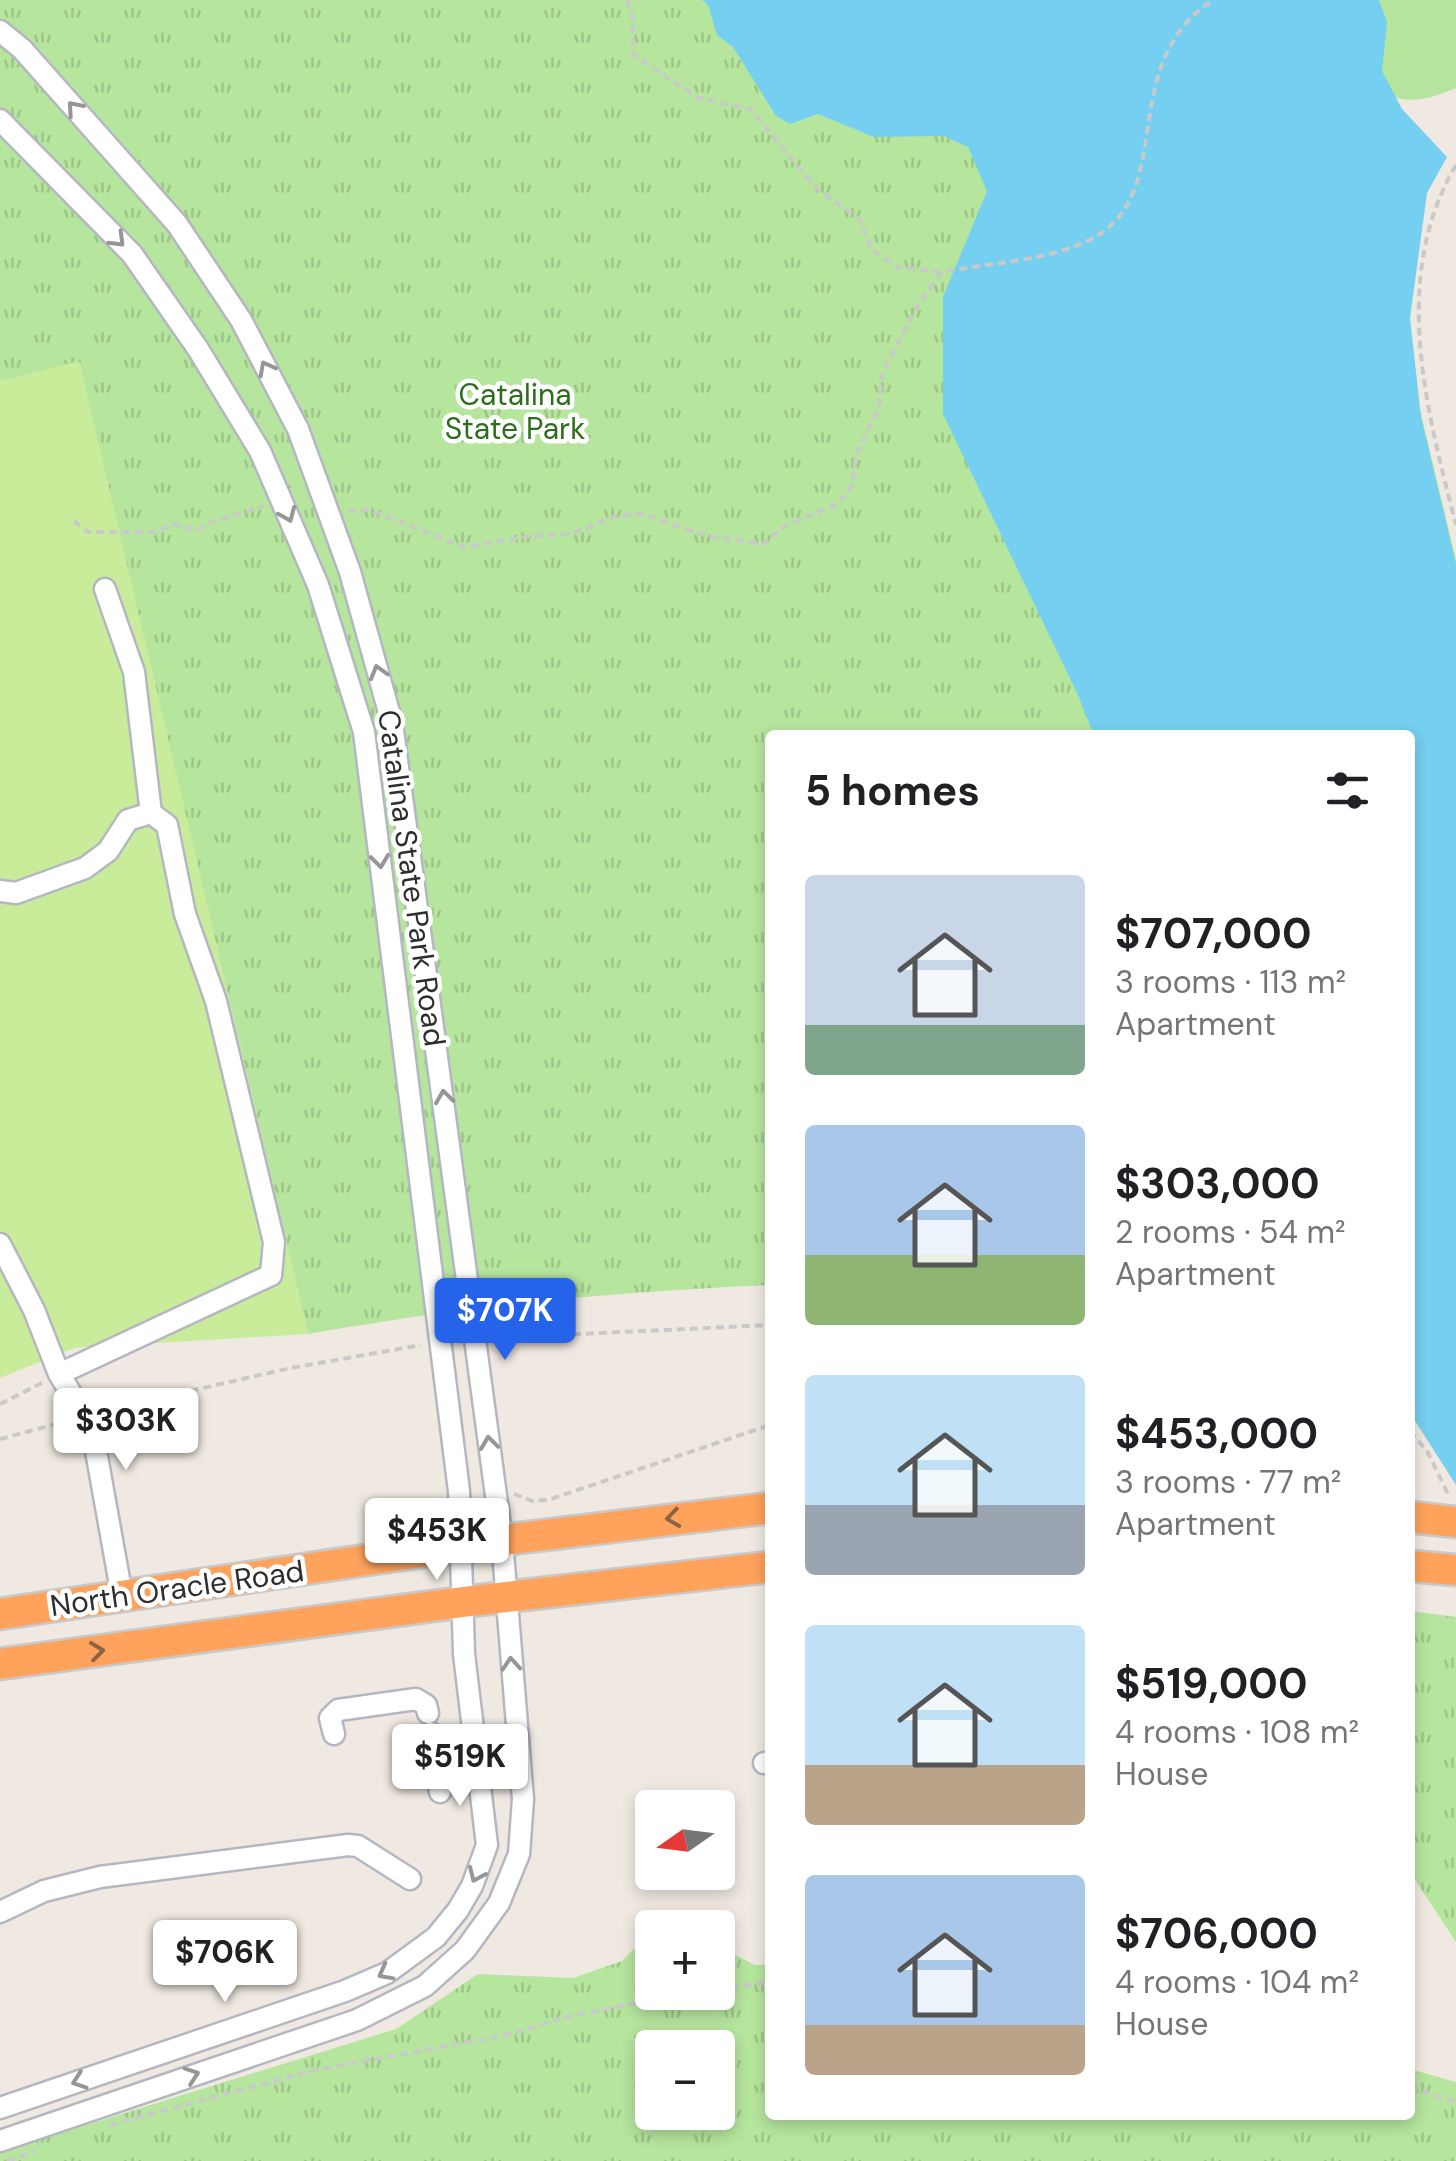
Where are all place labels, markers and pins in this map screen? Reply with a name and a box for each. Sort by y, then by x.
pin: $707K [435,1278,575,1363]
pin: $303K [56,1388,196,1473]
pin: $453K [367,1498,507,1583]
pin: $519K [390,1724,530,1809]
pin: $706K [155,1920,295,2005]

